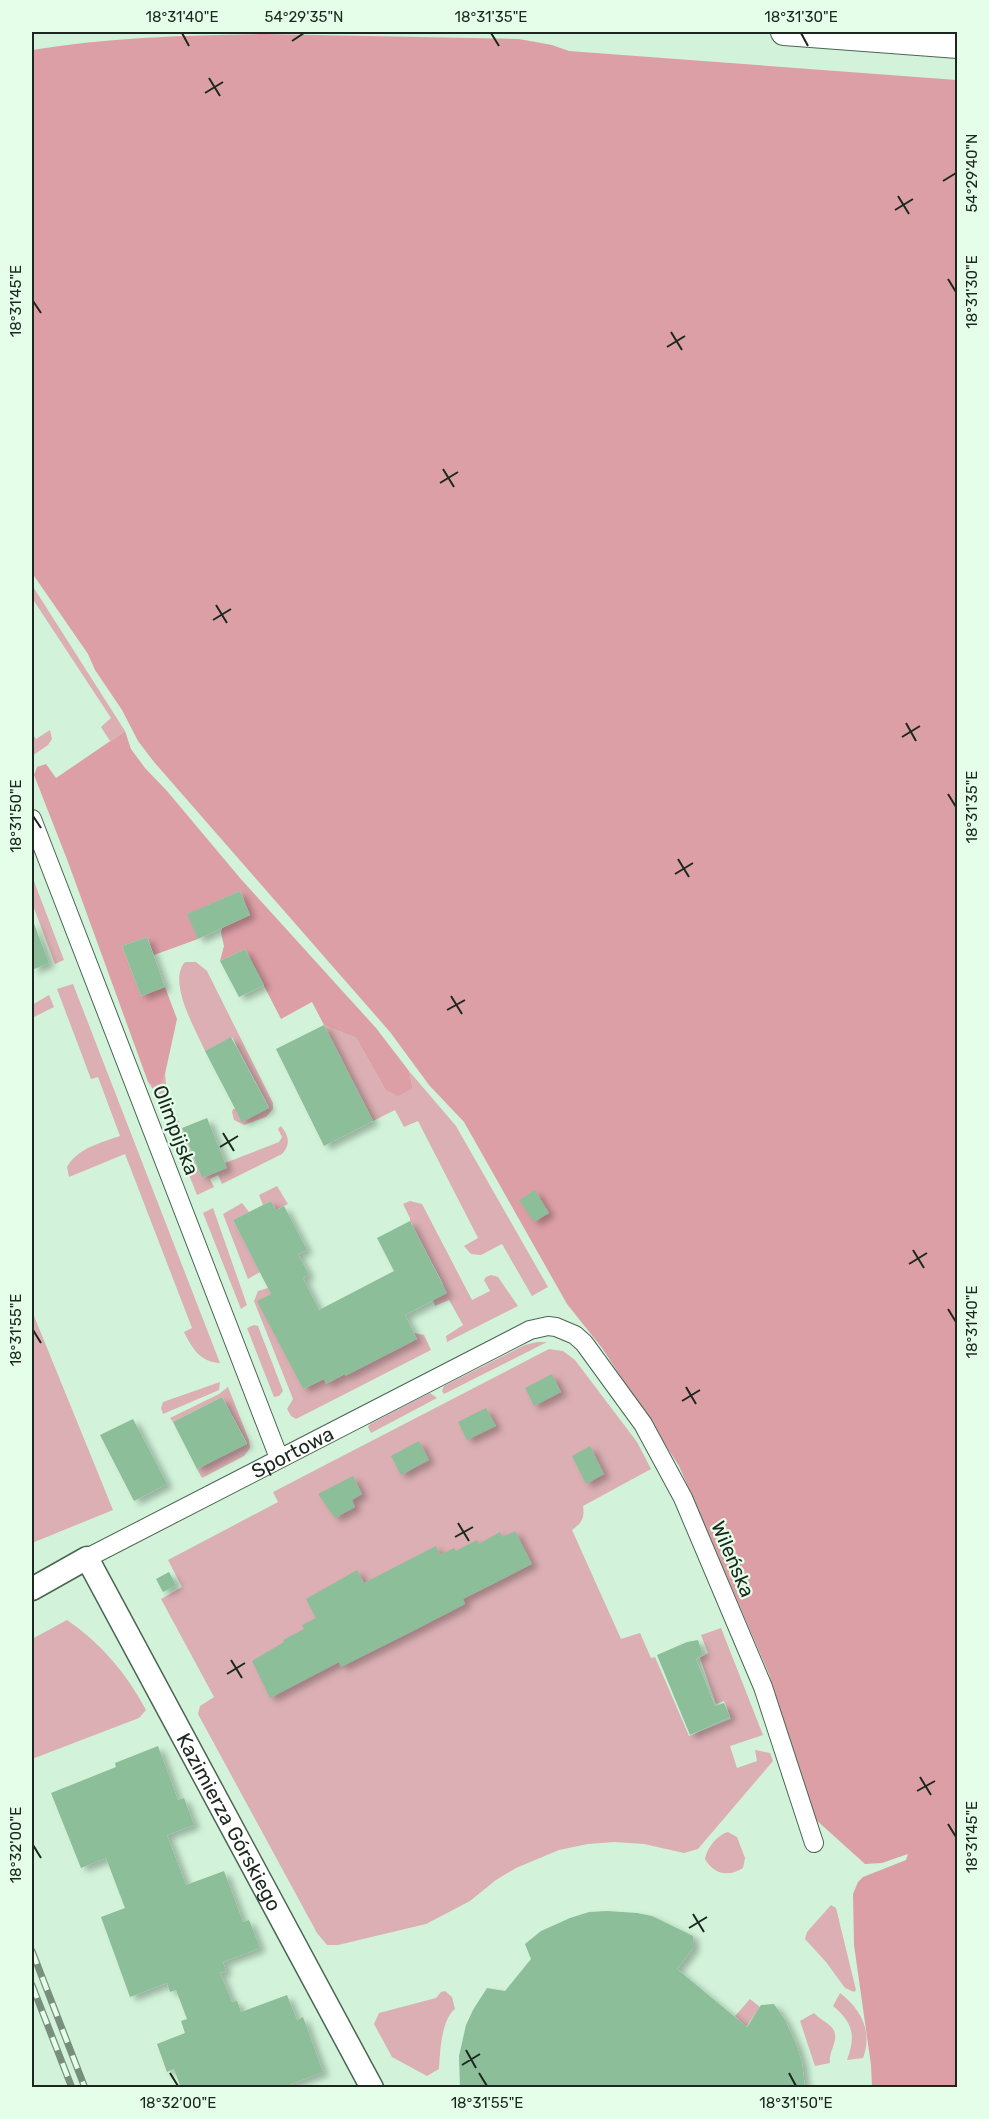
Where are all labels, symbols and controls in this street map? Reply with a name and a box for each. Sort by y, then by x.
text: 18°31'40"E [146,8,218,26]
text: 54°29'35"N [265,8,343,26]
text: 18°31'35"E [455,8,527,26]
text: 18°31'30"E [764,8,838,26]
text: 54°29'40"N [963,133,981,213]
text: 18°31'30"E [963,255,981,329]
text: 18°31'45"E [7,265,25,337]
text: 18°31'35"E [963,771,981,843]
text: 18°31'50"E [7,779,25,853]
street label: Olimpijska [148,1082,204,1178]
text: 18°31'40"E [963,1286,981,1358]
text: 18°31'55"E [7,1294,25,1366]
street label: Sportowa [247,1421,338,1483]
street label: Wileńska [706,1517,760,1601]
street label: Kazimierza Górskiego [171,1729,287,1915]
text: 18°31'45"E [963,1801,981,1873]
text: 18°32'00"E [7,1807,25,1883]
text: 18°32'00"E [140,2094,216,2112]
text: 18°31'55"E [451,2094,523,2112]
text: 18°31'50"E [759,2094,833,2112]

